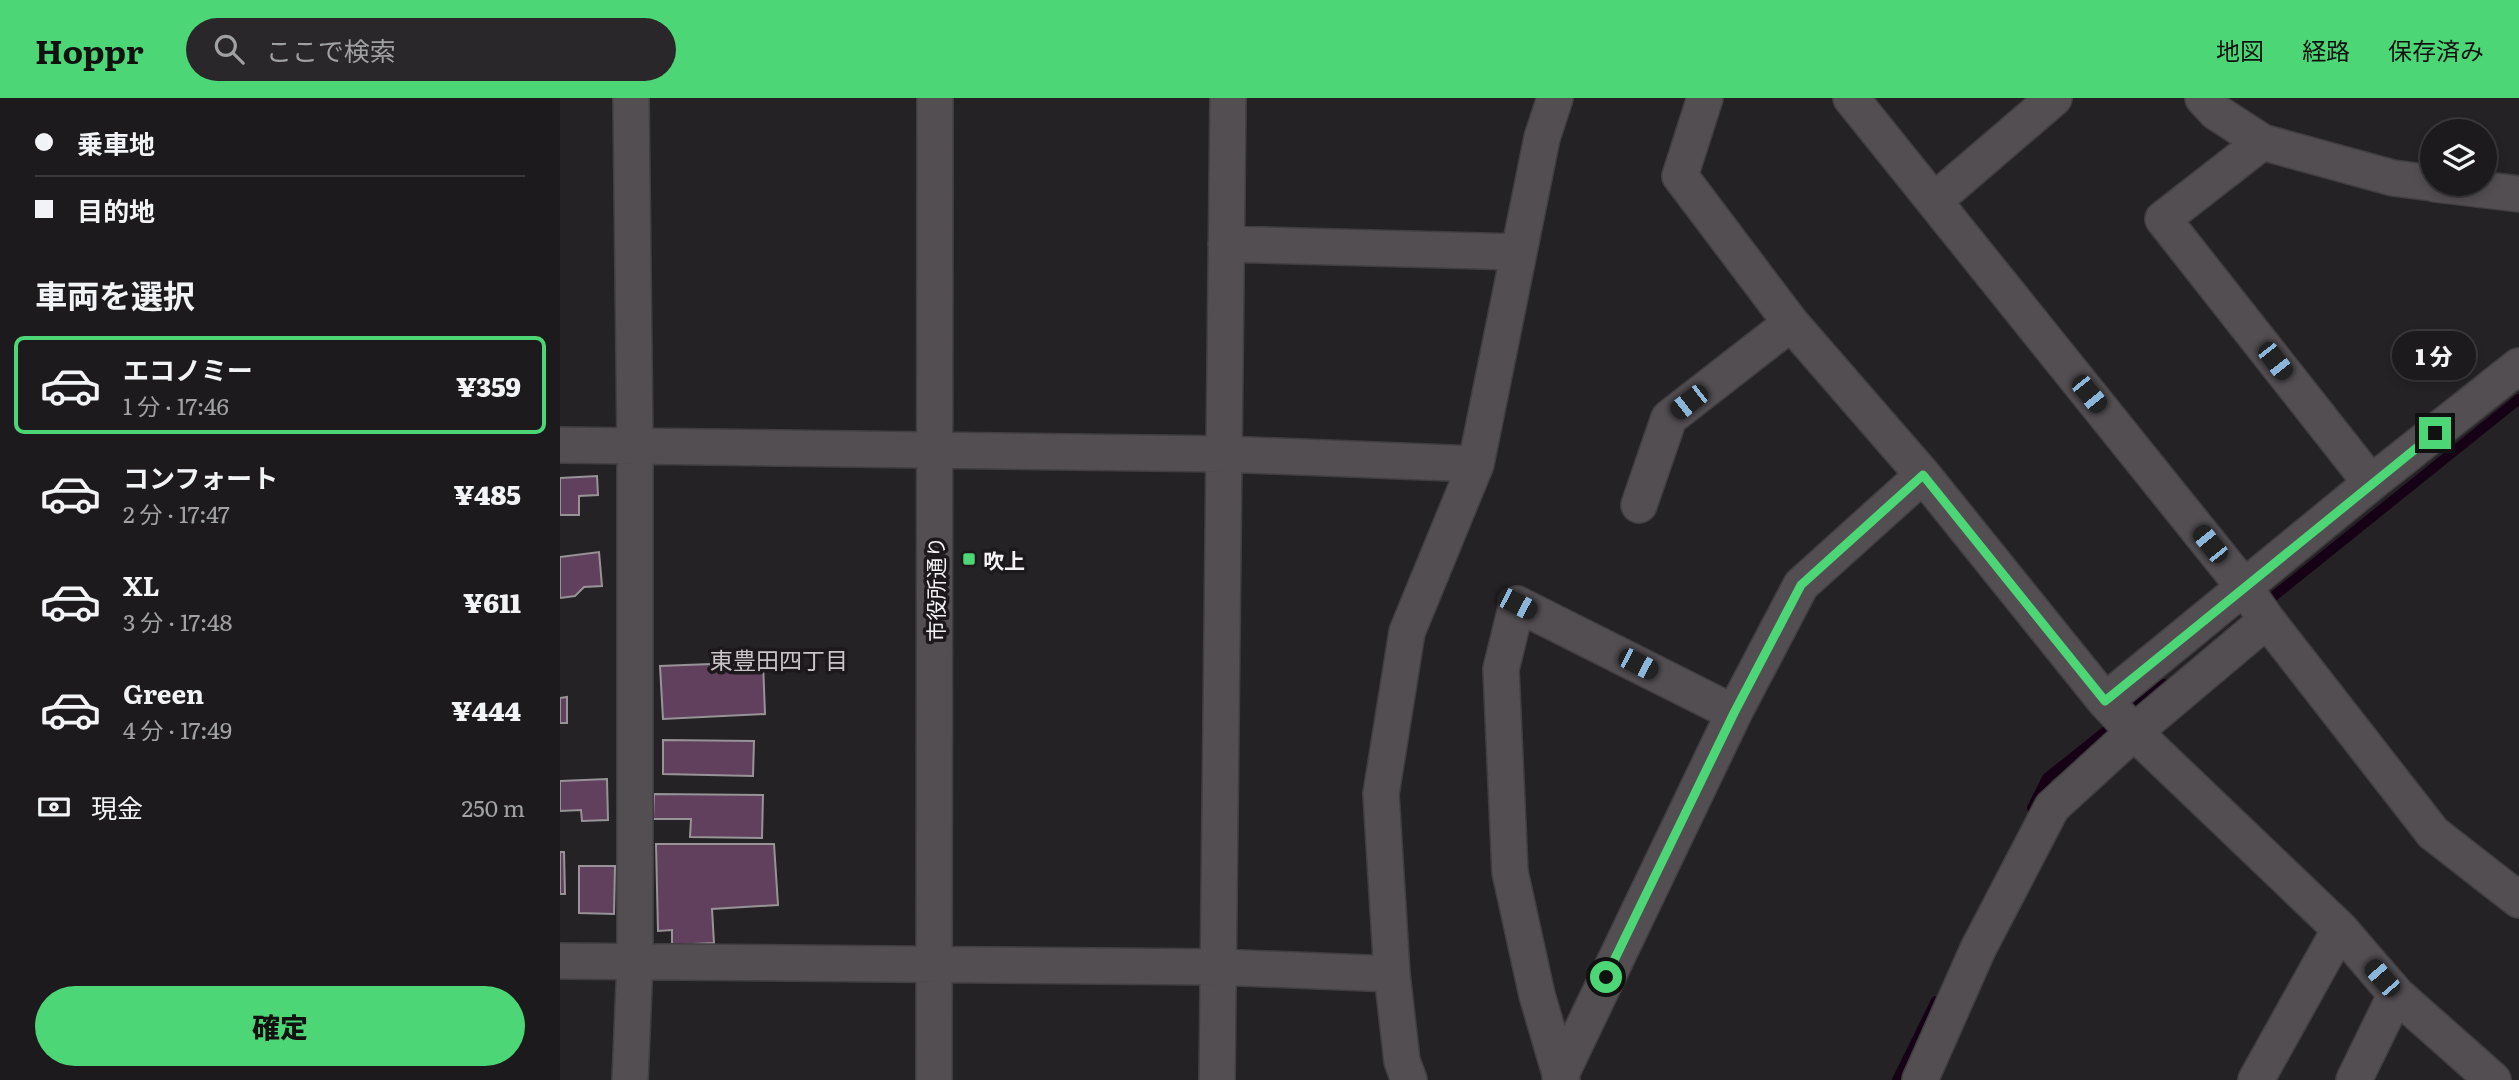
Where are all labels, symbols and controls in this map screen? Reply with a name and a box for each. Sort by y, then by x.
search box [186,18,676,81]
text: Hoppr [35,25,144,74]
icon: search [210,30,248,68]
text: ここで検索 [266,30,396,69]
text: 地図 [2216,32,2264,67]
text: 経路 [2302,32,2350,67]
text: 保存済み [2388,32,2484,67]
map controls [2420,119,2497,196]
button: layers [2420,119,2497,196]
text: 乗車地 [77,123,155,162]
text: 目的地 [77,190,155,229]
text: 車両を選択 [35,270,195,318]
callout: 1 分 [2393,331,2477,380]
car [2254,338,2297,384]
text: 1 分 [2415,338,2453,372]
text: エコノミー [123,349,253,388]
icon: car [39,354,102,417]
text: ¥359 [456,366,521,405]
car [2068,371,2111,417]
car [1666,381,1713,423]
text: 1 分 · 17:46 [123,388,229,422]
route end [2419,417,2451,449]
text: コンフォート [123,457,278,496]
icon: car [39,462,102,525]
text: ¥485 [454,474,521,513]
text: 2 分 · 17:47 [123,496,230,530]
car [2189,521,2232,567]
street label: 市役所通り [919,537,950,642]
place label: 吹上 [983,544,1025,575]
marker: 吹上 [961,551,977,567]
text: XL [123,565,160,604]
icon: car [39,570,102,633]
text: ¥611 [463,582,521,621]
car [1494,585,1541,623]
text: 3 分 · 17:48 [123,604,232,638]
district label: 東豊田四丁目 [710,642,848,676]
car [1615,645,1662,683]
text: Green [123,673,204,712]
icon: car [39,678,102,741]
text: ¥444 [452,690,521,729]
text: 4 分 · 17:49 [123,712,232,746]
text: 現金 [91,787,143,826]
icon: cash [35,788,73,826]
text: 250 m [461,790,525,824]
car [2361,955,2404,1001]
route start [1590,961,1622,993]
button: 確定 [35,986,525,1066]

